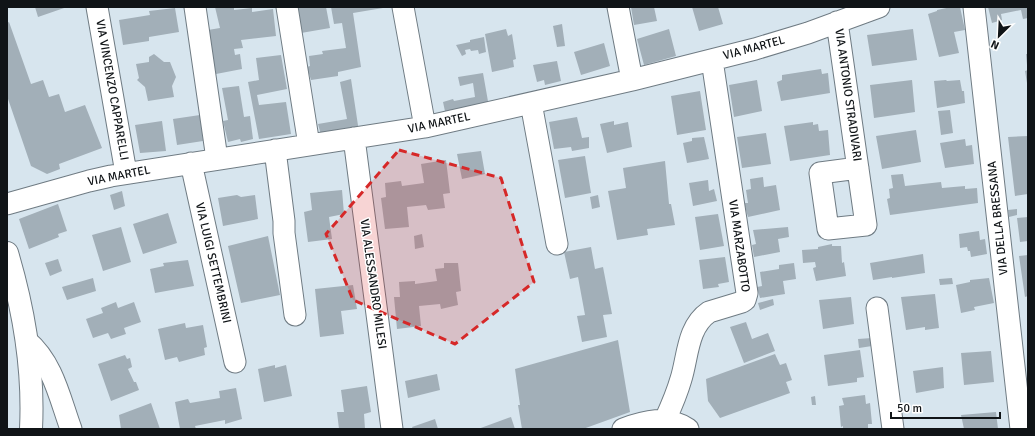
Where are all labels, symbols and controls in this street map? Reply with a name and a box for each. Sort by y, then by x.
north arrow [979,16,1019,56]
street label: VIA VINCENZO CAPPARELLI [92,18,132,162]
street label: VIA ANTONIO STRADIVARI [831,28,865,162]
street label: VIA MARTEL [721,33,787,63]
text: N [989,37,1001,52]
street label: VIA MARTEL [406,109,472,137]
street label: VIA DELLA BRESSANA [984,160,1011,276]
street label: VIA MARTEL [86,163,152,189]
street label: VIA MARZABOTTO [725,199,753,293]
street label: VIA LUIGI SETTEMBRINI [192,201,234,325]
street label: VIA ALESSANDRO MILESI [356,218,390,350]
scale bar [891,394,1000,420]
text: 50 m [897,401,922,416]

